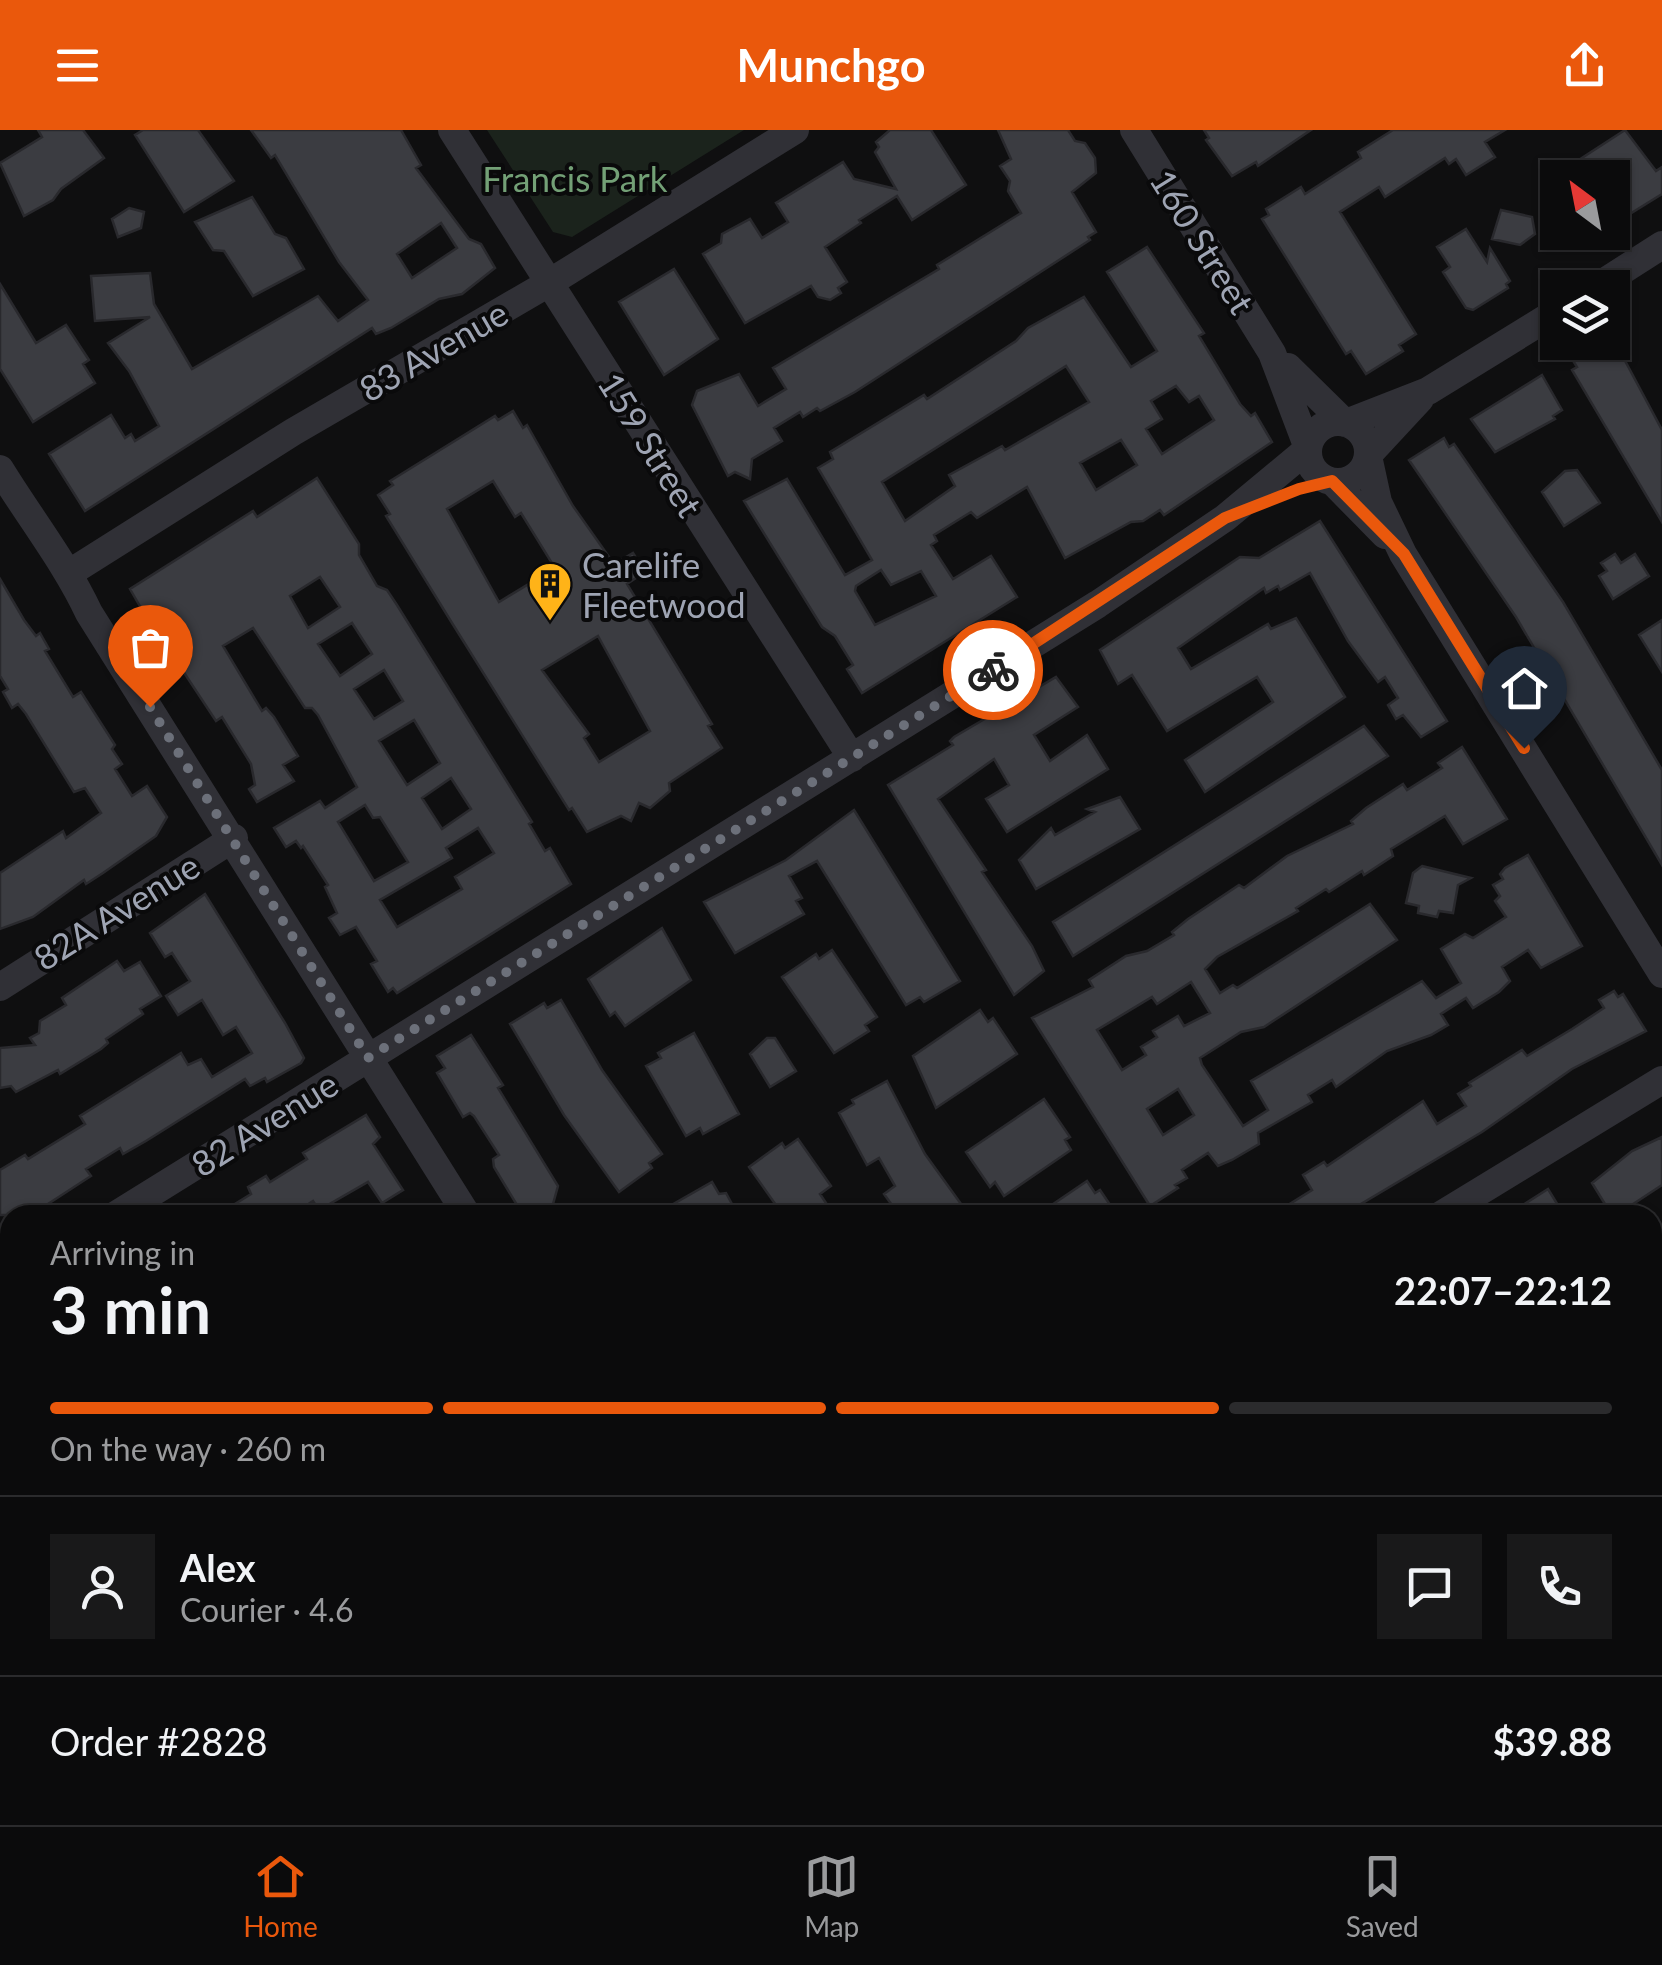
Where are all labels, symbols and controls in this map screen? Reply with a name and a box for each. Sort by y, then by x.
icon: menu [50,38,105,93]
text: Munchgo [736,38,926,92]
icon: share [1557,38,1612,93]
park label: Francis Park [482,157,668,199]
north arrow [1540,160,1630,250]
map controls [1540,160,1630,360]
street label: 160 Street [1142,161,1264,321]
button: layers [1540,270,1630,360]
street label: 83 Avenue [351,291,515,409]
street label: 159 Street [590,364,712,524]
place label: Carelife Fleetwood [582,543,746,625]
building icon: Carelife Fleetwood [527,561,573,622]
pin [108,605,193,708]
icon: bag [123,620,178,675]
courier [943,620,1043,720]
icon: bike [966,643,1021,698]
pin [1482,646,1567,749]
icon: home [1497,661,1552,716]
street label: 82A Avenue [26,844,206,978]
street label: 82 Avenue [183,1062,345,1184]
text: Arriving in [50,1233,195,1272]
text: 22:07–22:12 [1394,1267,1612,1313]
text: 3 min [50,1270,211,1348]
text: On the way · 260 m [50,1429,326,1468]
button: person [50,1534,155,1639]
button: chat [1377,1534,1482,1639]
button: phone [1507,1534,1612,1639]
text: Alex [180,1544,256,1590]
text: Courier · 4.6 [180,1590,354,1629]
text: Order #2828 [50,1718,267,1764]
text: $39.88 [1493,1718,1612,1764]
tab: Home [243,1849,318,1943]
tab: Map [804,1849,859,1943]
tab: Saved [1346,1849,1419,1943]

